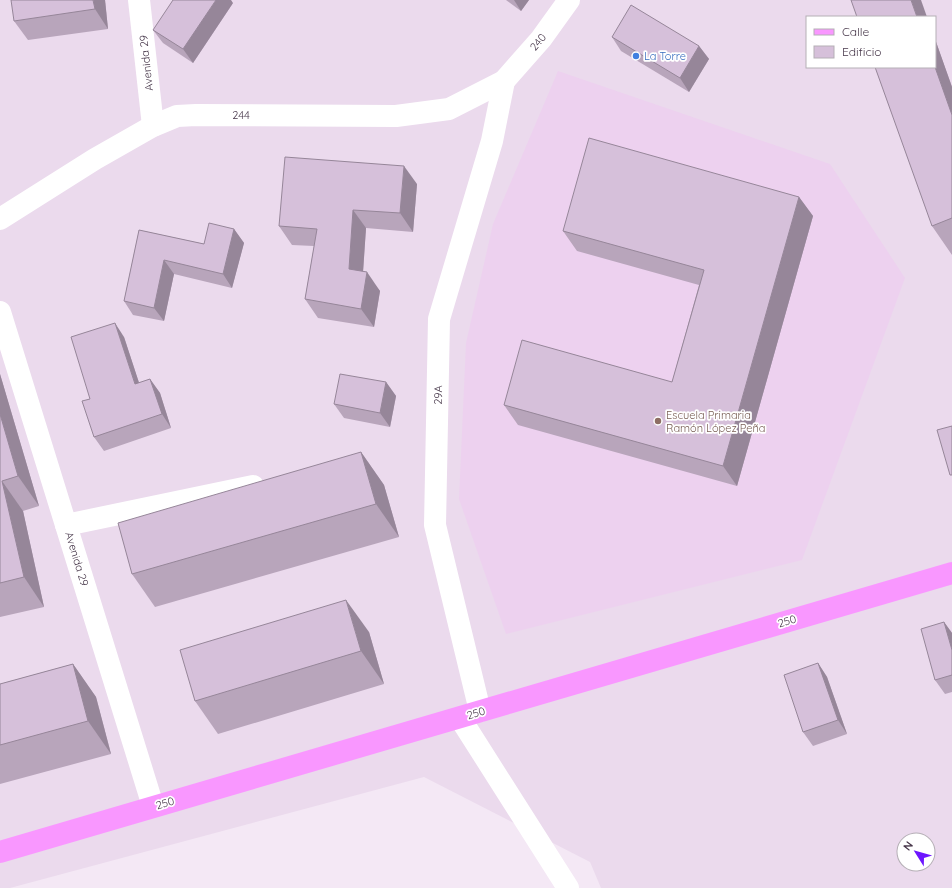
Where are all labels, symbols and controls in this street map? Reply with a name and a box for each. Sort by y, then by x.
legend [806,16,936,68]
text: Calle [842,24,870,39]
street label: 240 [527,30,549,54]
street label: Avenida 29 [136,34,156,92]
text: Edificio [842,44,882,59]
place label: La Torre [644,49,686,63]
marker: La Torre [631,51,641,61]
street label: 244 [232,108,250,122]
street label: 29A [431,385,445,405]
place label: Escuela Primaria Ramón López Peña [666,408,765,435]
marker: Escuela Primaria Ramón López Peña [653,416,663,426]
street label: Avenida 29 [62,530,92,588]
street label: 250 [776,612,798,630]
street label: 250 [465,704,487,722]
street label: 250 [154,794,176,812]
north arrow [896,832,936,872]
text: N [900,839,916,853]

